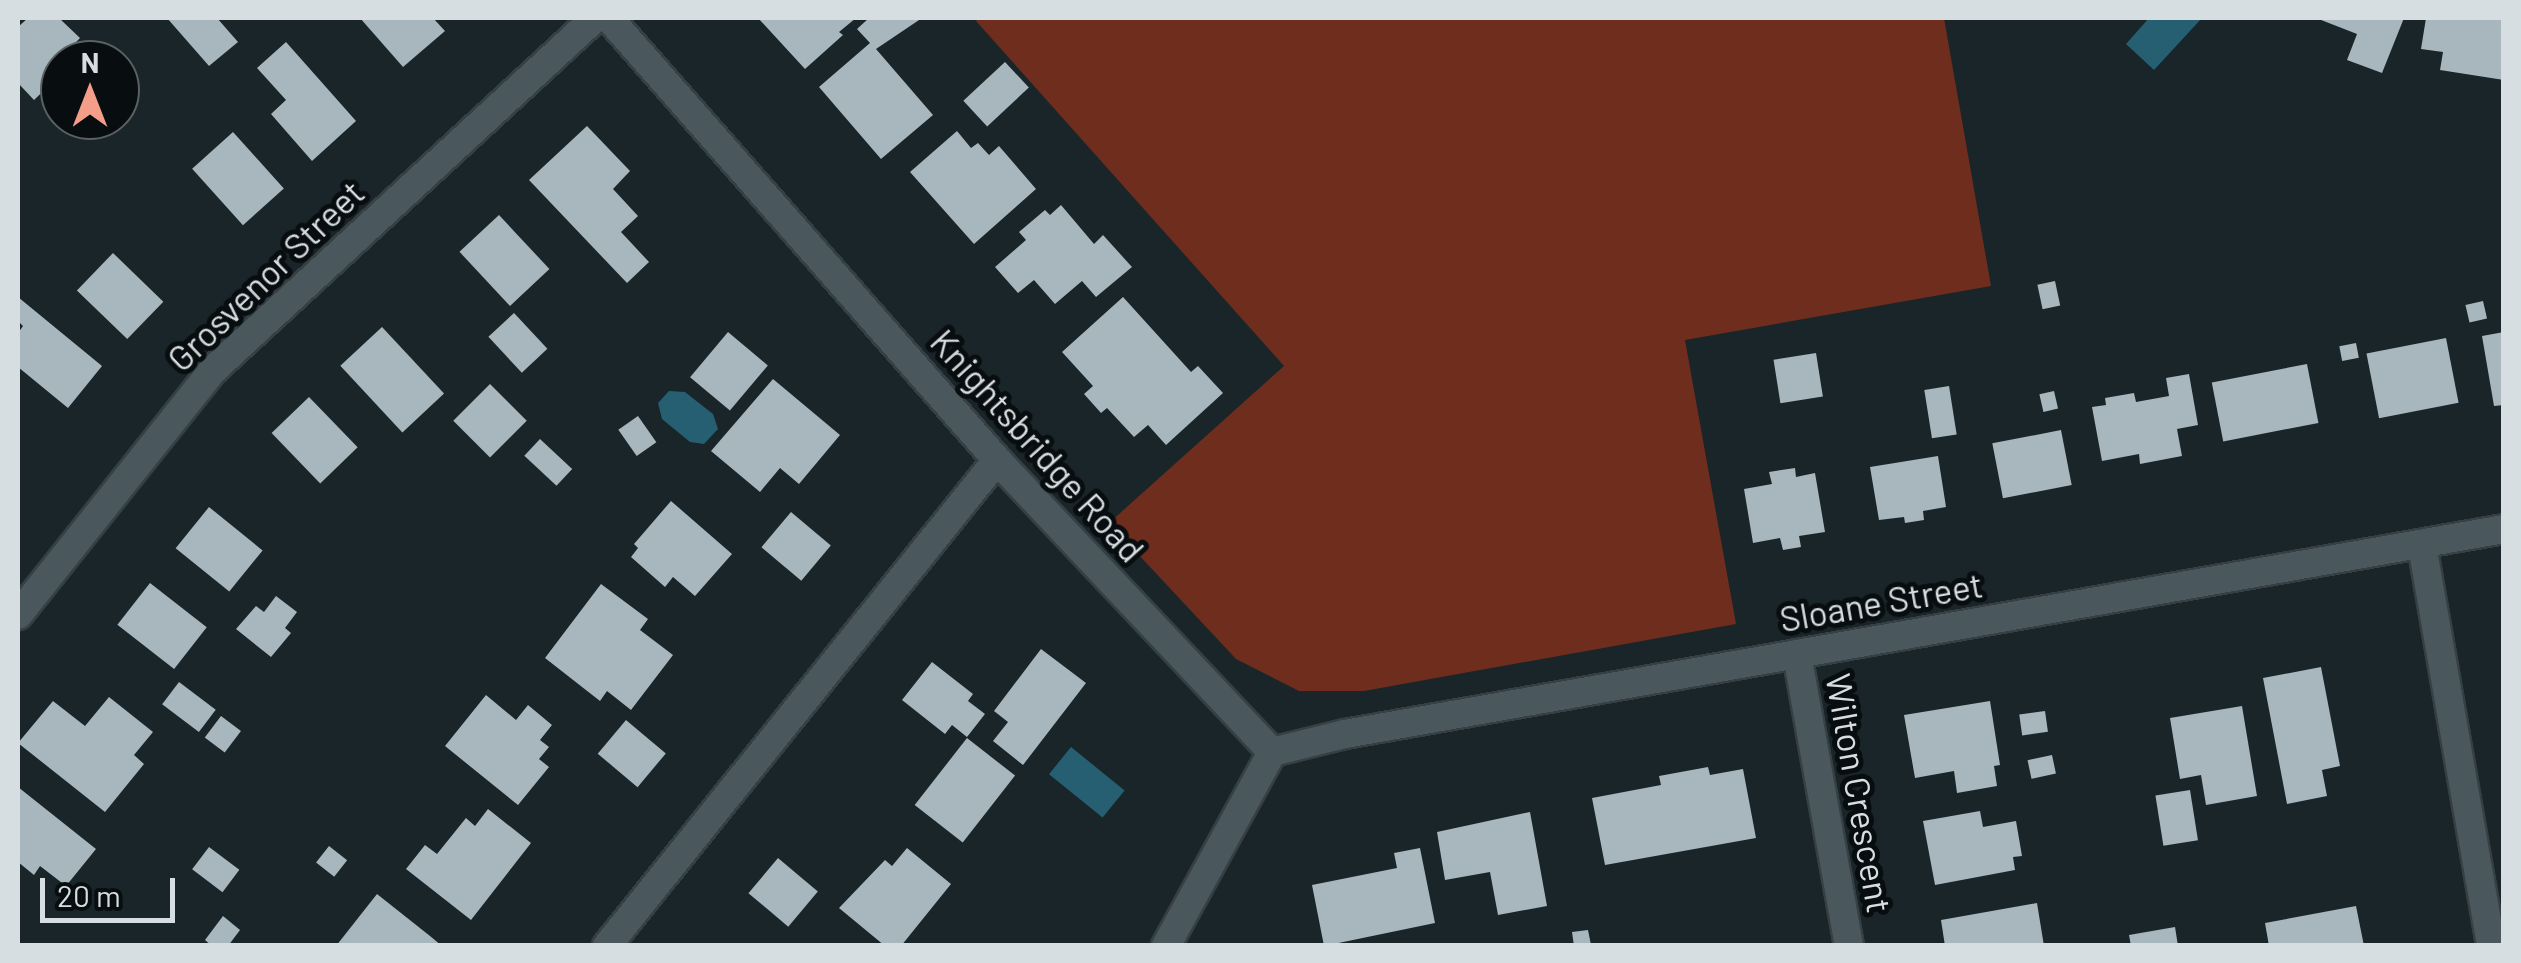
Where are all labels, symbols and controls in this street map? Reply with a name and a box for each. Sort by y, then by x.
north arrow [40,40,140,140]
text: N [81,45,99,79]
street label: Grosvenor Street [158,171,372,379]
street label: Knightsbridge Road [923,320,1153,570]
street label: Sloane Street [1776,562,1986,640]
street label: Wilton Crescent [1818,670,1902,916]
scale bar [45,858,180,920]
text: 20 m [57,877,121,913]

